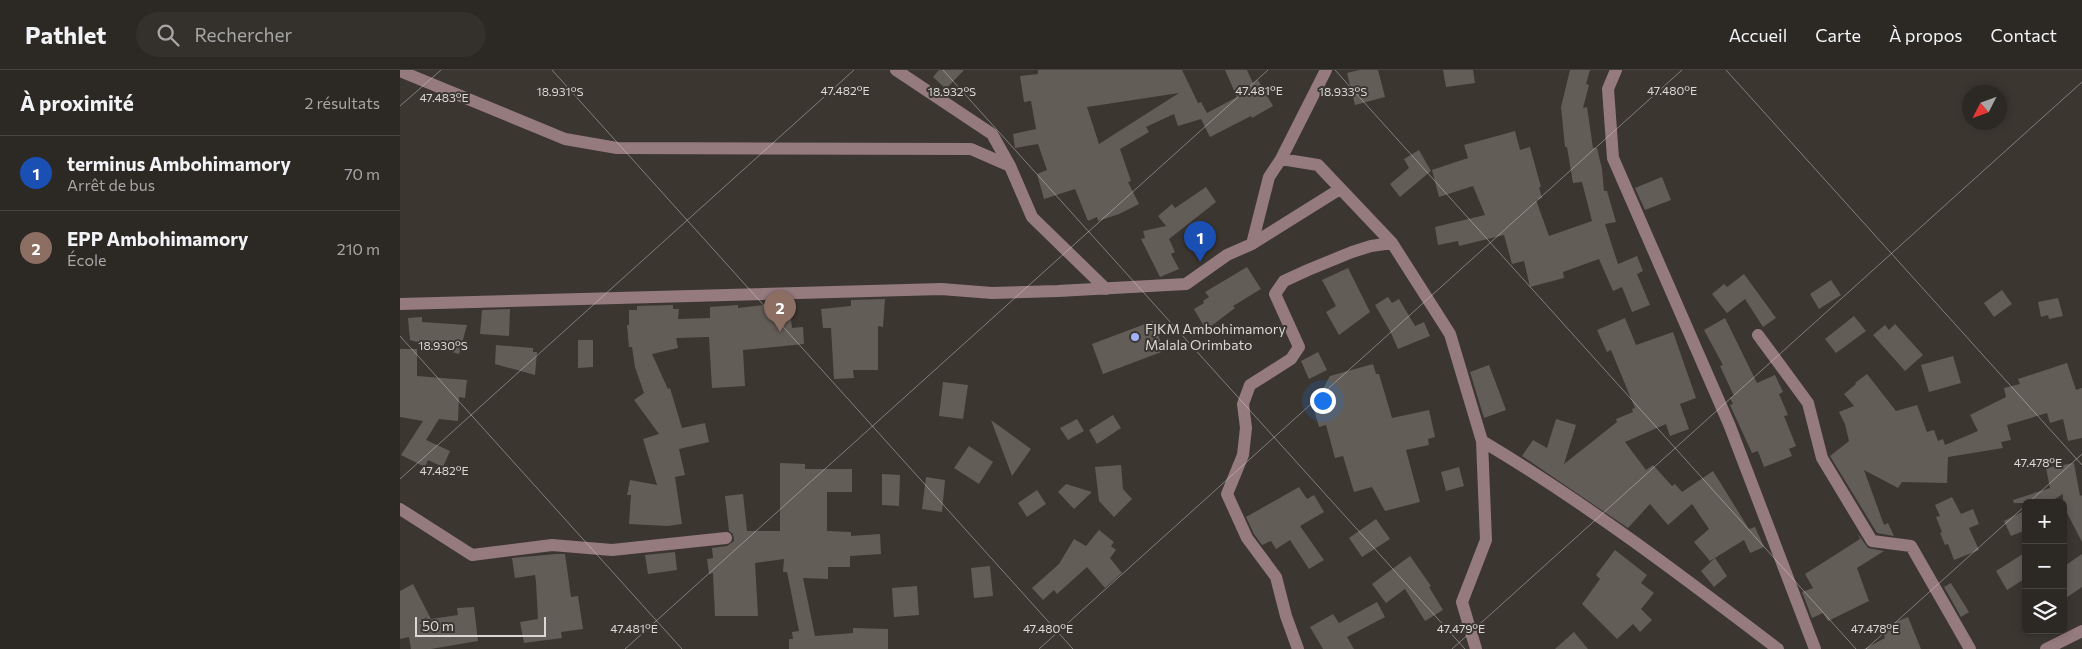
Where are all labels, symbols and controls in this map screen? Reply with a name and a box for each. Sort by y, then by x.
search box [136,12,486,57]
text: Pathlet [25,20,106,49]
icon: search [154,21,182,49]
text: Rechercher [194,23,292,46]
text: Accueil [1729,24,1787,46]
text: Carte [1815,24,1861,46]
text: À propos [1889,24,1963,46]
text: Contact [1991,24,2057,46]
text: 47.482°E [820,83,870,97]
text: 47.481°E [1235,83,1283,97]
text: 47.480°E [1647,83,1697,97]
text: 18.931°S [537,84,583,98]
text: 18.932°S [928,84,976,98]
text: 18.933°S [1319,84,1367,98]
north arrow [1962,85,2007,130]
text: À proximité [20,90,134,115]
text: 47.483°E [419,90,469,104]
text: 2 résultats [304,93,380,112]
text: terminus Ambohimamory [67,152,291,175]
text: 1 [32,164,40,183]
text: 70 m [344,164,380,183]
text: Arrêt de bus [67,175,155,194]
pin: 1 [1184,221,1216,262]
text: EPP Ambohimamory [67,227,249,250]
text: 2 [31,239,41,258]
text: 210 m [337,239,380,258]
text: École [67,250,106,269]
pin: 2 [764,291,796,332]
place label: FJKM Ambohimamory Malala Orimbato [1145,320,1286,353]
marker: FJKM Ambohimamory Malala Orimbato [1129,331,1141,343]
text: 18.930°S [418,338,468,352]
your location [1310,388,1336,414]
text: 47.478°E [2014,455,2062,469]
text: 47.482°E [419,463,469,477]
map controls [2022,499,2067,634]
button: + [2022,499,2067,544]
button: − [2022,544,2067,589]
button: layers [2022,589,2067,634]
scale bar [415,614,546,637]
text: 50 m [422,617,454,634]
text: 47.481°E [610,621,658,635]
text: 47.480°E [1023,621,1073,635]
text: 47.479°E [1437,621,1485,635]
text: 47.478°E [1851,621,1899,635]

